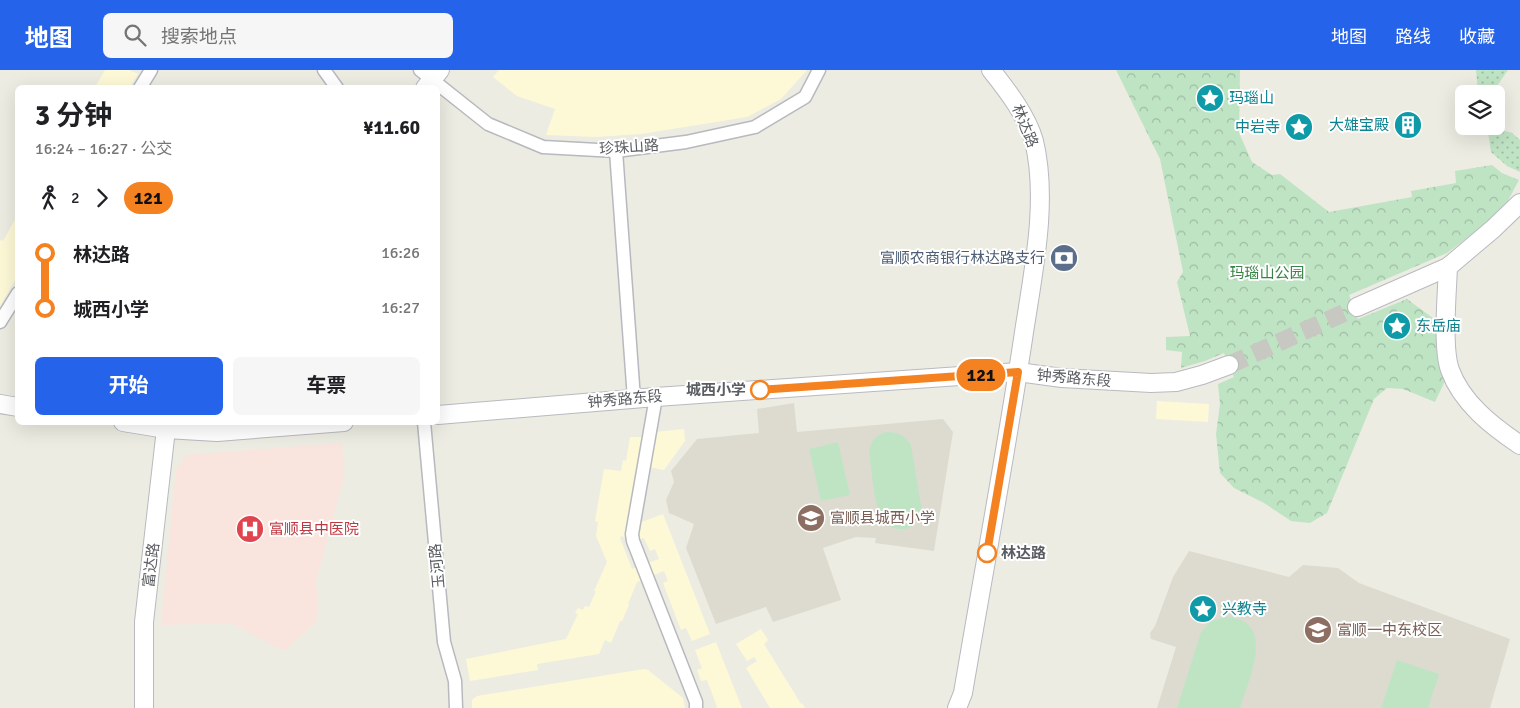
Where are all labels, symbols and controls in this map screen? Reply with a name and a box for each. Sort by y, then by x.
search box [103,13,453,58]
icon: search [121,21,149,49]
text: 地图 [25,23,73,53]
text: 搜索地点 [161,25,237,49]
text: 地图 [1331,26,1367,48]
text: 路线 [1395,26,1431,48]
text: 收藏 [1459,26,1495,48]
place icon: 玛瑙山 [1195,83,1225,113]
map controls [1455,85,1505,135]
button: layers [1455,85,1505,135]
place label: 玛瑙山 [1229,89,1274,107]
text: 3 分钟 [35,99,112,133]
street label: 林达路 [1008,102,1042,150]
building icon: 大雄宝殿 [1393,110,1423,140]
place icon: 中岩寺 [1284,112,1314,142]
text: ¥11.60 [363,116,420,140]
place label: 大雄宝殿 [1329,116,1389,134]
place label: 中岩寺 [1235,118,1280,136]
street label: 珍珠山路 [598,136,660,158]
text: 16:24 – 16:27 · 公交 [35,139,172,159]
icon: walk [35,184,63,212]
icon: forward [88,184,116,212]
text: 121 [134,187,163,209]
text: 2 [71,188,80,208]
text: 林达路 [73,243,130,267]
text: 16:26 [381,243,420,263]
bank icon: 富顺农商银行林达路支行 [1049,243,1079,273]
place label: 富顺农商银行林达路支行 [880,249,1045,267]
park label: 玛瑙山公园 [1229,264,1305,282]
text: 城西小学 [73,298,149,322]
text: 16:27 [381,298,420,318]
place icon: 东岳庙 [1382,311,1412,341]
place label: 东岳庙 [1416,317,1461,335]
button: 开始 [35,357,223,415]
button: 车票 [233,357,420,415]
line badge: 121 [952,359,1010,391]
text: 121 [966,364,996,386]
street label: 钟秀路东段 [1036,366,1112,390]
marker: 城西小学 [750,380,770,400]
place label: 城西小学 [686,381,746,399]
street label: 钟秀路东段 [587,387,663,411]
school or university icon: 富顺县城西小学 [796,503,826,533]
place label: 富顺县城西小学 [830,509,935,527]
hospital icon: 富顺县中医院 [235,514,265,544]
place label: 富顺县中医院 [269,520,359,538]
street label: 富达路 [139,542,163,588]
street label: 玉河路 [426,543,448,589]
marker: 林达路 [977,543,997,563]
place label: 林达路 [1001,544,1046,562]
place icon: 兴教寺 [1188,594,1218,624]
place label: 兴教寺 [1222,600,1267,618]
school or university icon: 富顺一中东校区 [1303,615,1333,645]
place label: 富顺一中东校区 [1337,621,1442,639]

